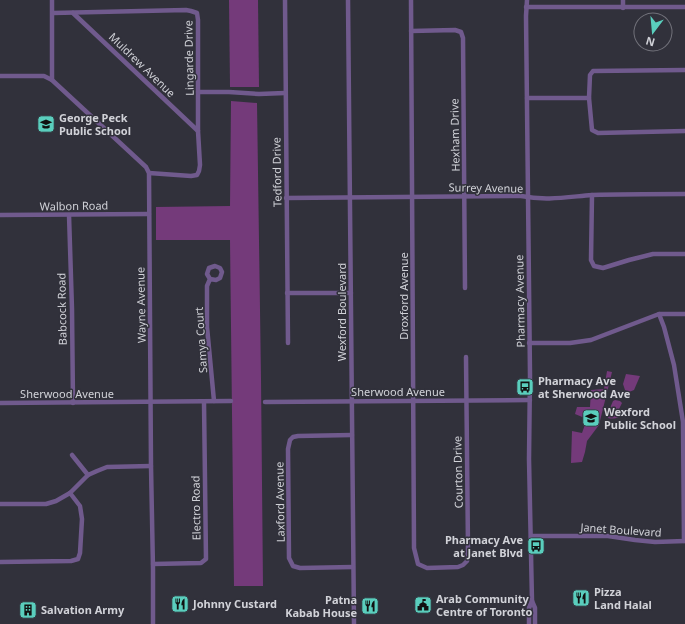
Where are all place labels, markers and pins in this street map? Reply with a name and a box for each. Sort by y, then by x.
place label: George Peck Public School [59,110,131,138]
school or university icon: George Peck Public School [36,114,56,134]
place label: Pharmacy Ave at Sherwood Ave [538,373,631,401]
bus stop icon: Pharmacy Ave at Sherwood Ave [515,377,535,397]
place label: Wexford Public School [604,404,676,432]
school or university icon: Wexford Public School [581,408,601,428]
place label: Pharmacy Ave at Janet Blvd [445,532,523,560]
bus stop icon: Pharmacy Ave at Janet Blvd [526,536,546,556]
place label: Pizza Land Halal [594,584,652,612]
restaurant icon: Pizza Land Halal [571,588,591,608]
place label: Arab Community Centre of Toronto [436,591,533,619]
place label: Patna Kabab House [285,592,357,620]
restaurant icon: Johnny Custard [170,594,190,614]
public building icon: Arab Community Centre of Toronto [413,595,433,615]
place label: Johnny Custard [192,596,277,611]
restaurant icon: Patna Kabab House [360,596,380,616]
building icon: Salvation Army [18,600,38,620]
place label: Salvation Army [41,602,125,617]

